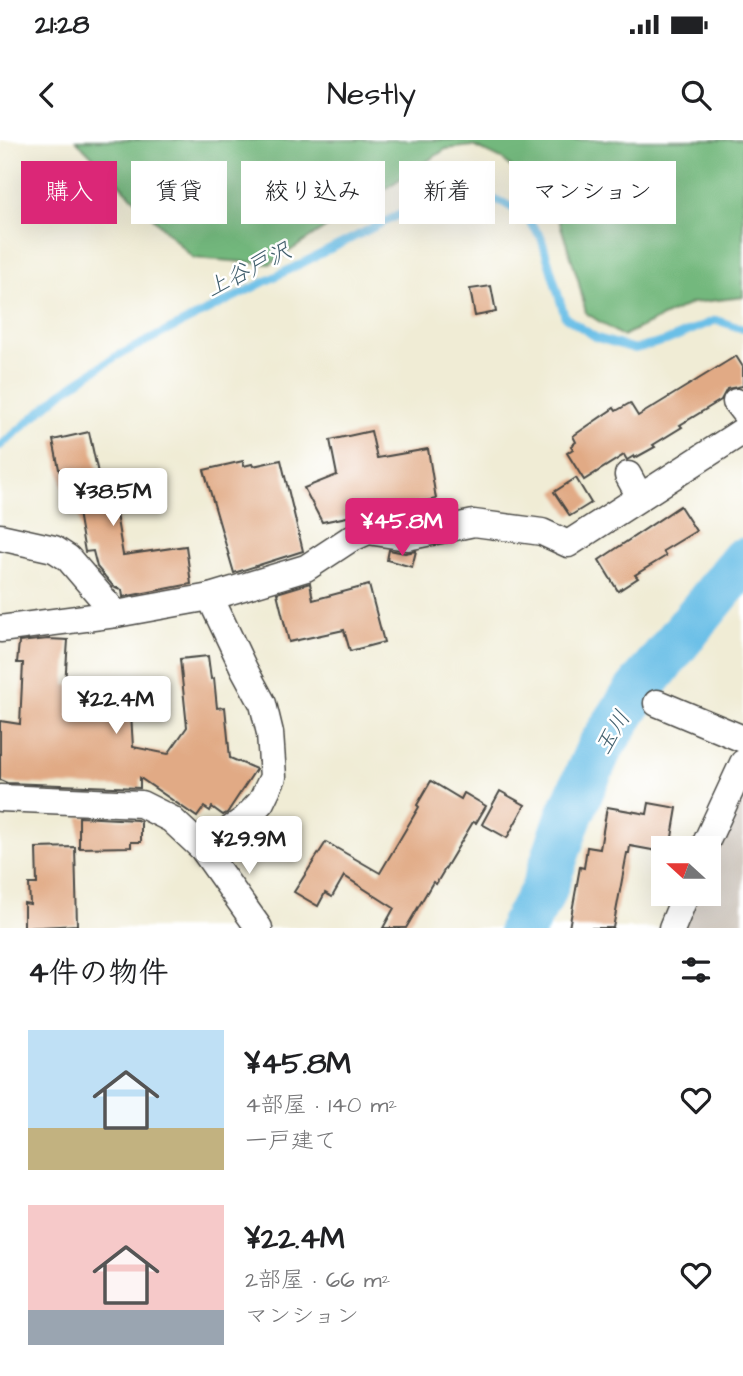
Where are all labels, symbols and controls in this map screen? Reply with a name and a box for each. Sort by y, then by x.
text: 21:28 [35,7,89,43]
text: Nestly [327,72,416,117]
icon: back [28,76,66,114]
icon: search [677,76,715,114]
chip: 購入 [21,161,117,224]
chip: 賃貸 [131,161,227,224]
chip: 絞り込み [241,161,385,224]
chip: 新着 [399,161,495,224]
chip: マンション [509,161,676,224]
water label: 上谷戸沢 [200,234,298,305]
pin: ¥38.5M [56,468,170,528]
text: ¥38.5M [74,475,152,507]
pin: ¥45.8M [345,498,459,558]
text: ¥45.8M [361,505,443,537]
pin: ¥22.4M [59,676,173,736]
text: ¥22.4M [78,683,154,715]
water label: 玉川 [587,705,638,760]
pin: ¥29.9M [192,816,306,876]
text: ¥29.9M [212,823,286,855]
north arrow [651,836,721,906]
map controls [651,836,721,906]
icon: filters [677,951,715,989]
text: 4件の物件 [28,952,168,994]
text: ¥45.8M [245,1043,351,1085]
icon: home [84,1058,168,1142]
icon: heart [677,1081,715,1119]
text: 4部屋 · 140 m² [245,1089,397,1121]
text: 一戸建て [245,1125,337,1157]
text: ¥22.4M [245,1218,345,1260]
icon: home [84,1233,168,1317]
icon: heart [677,1256,715,1294]
text: 2部屋 · 66 m² [245,1264,390,1296]
text: マンション [245,1300,359,1332]

